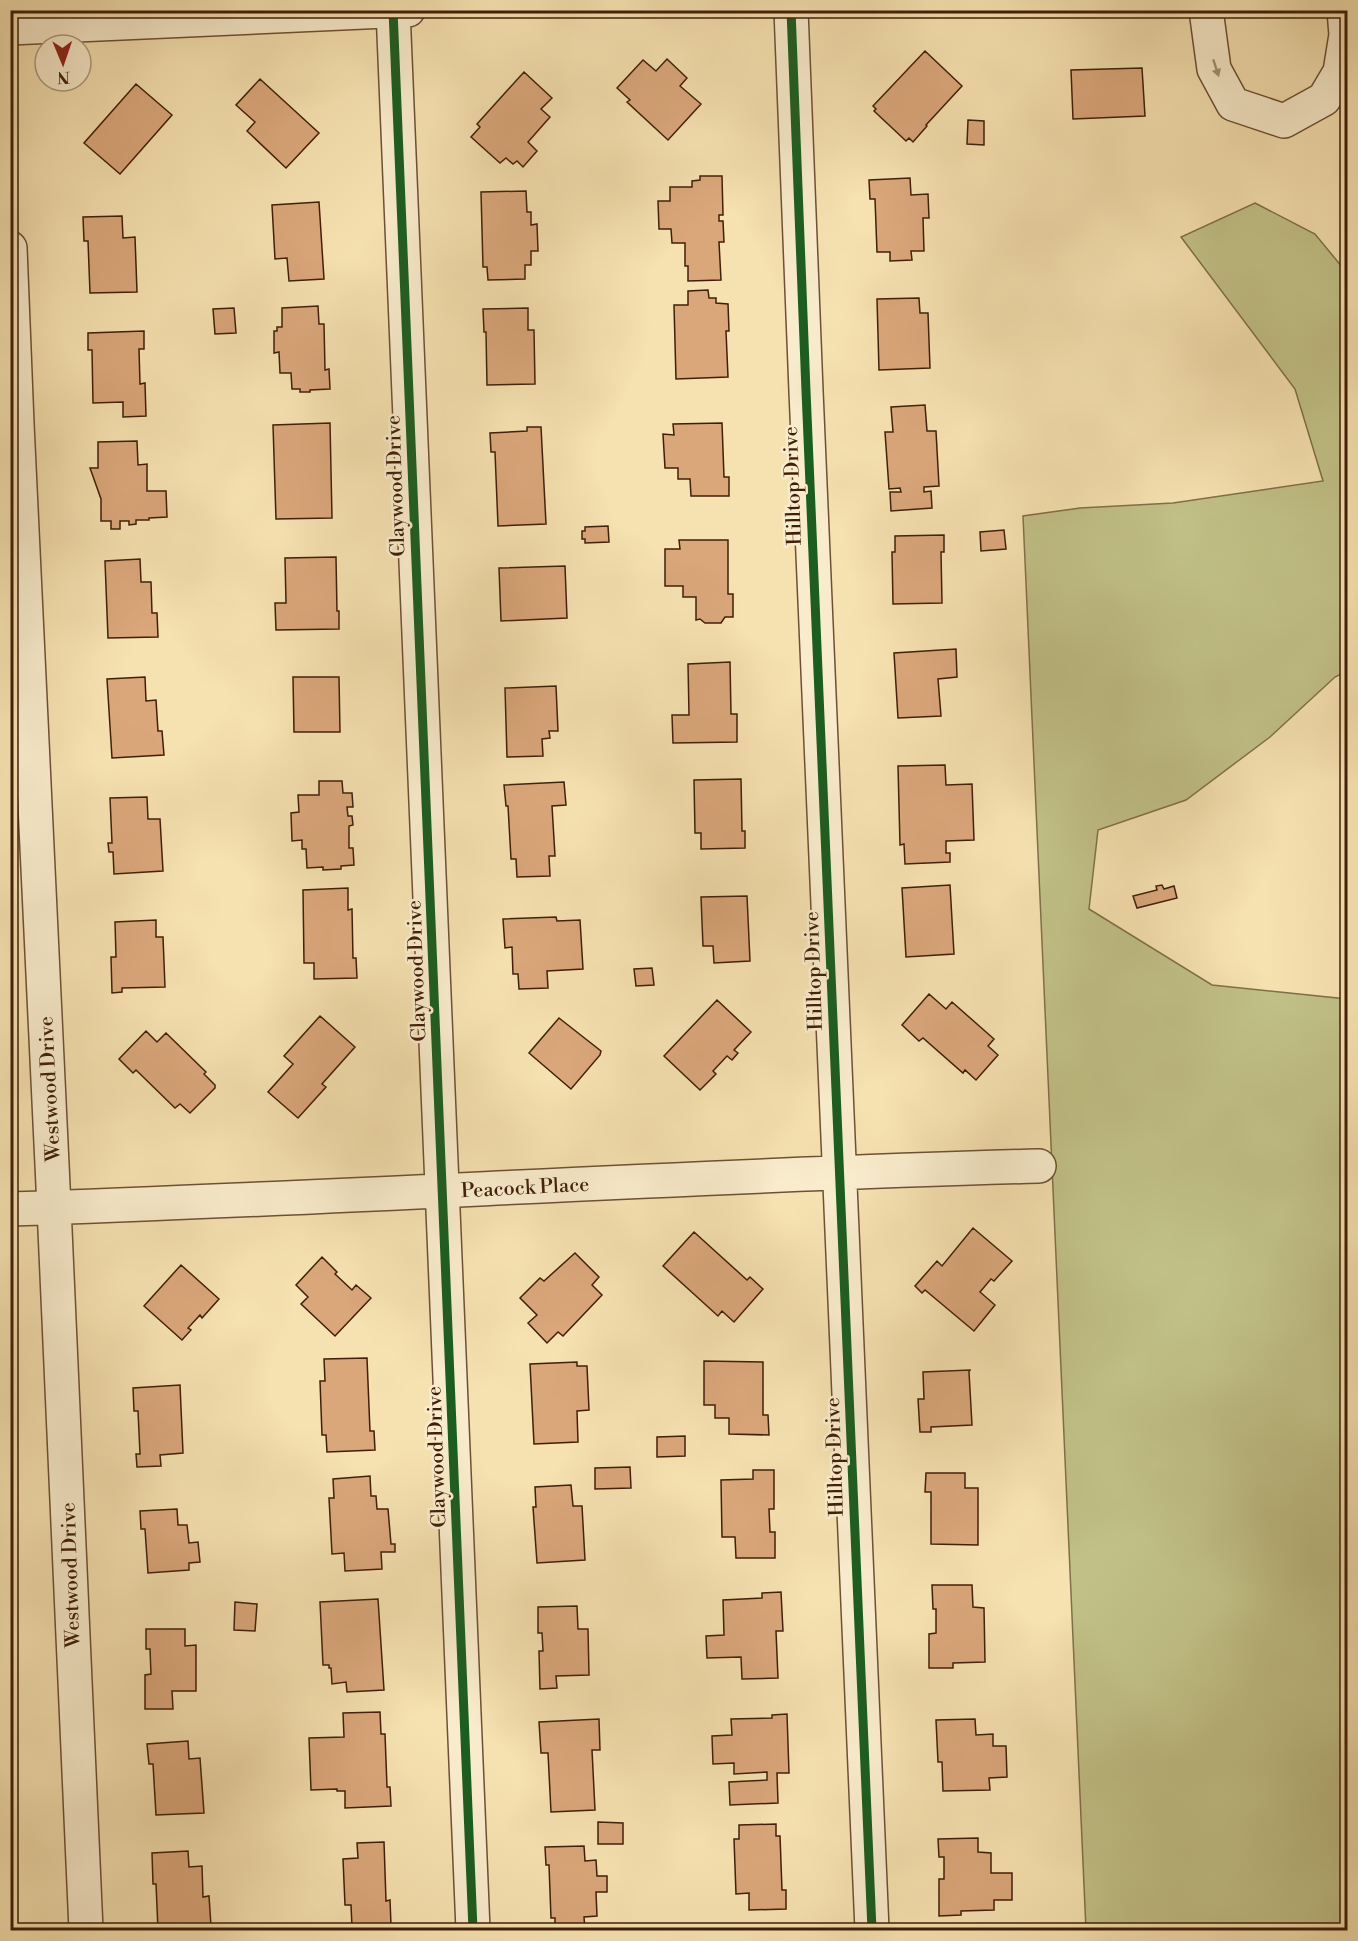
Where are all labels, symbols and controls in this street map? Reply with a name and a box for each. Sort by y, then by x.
north arrow [33,33,93,93]
one-way arrow [1212,59,1221,77]
text: N [56,67,70,87]
street label: Claywood Drive [382,415,411,557]
street label: Hilltop Drive [779,426,808,546]
street label: Claywood Drive [403,900,432,1042]
street label: Hilltop Drive [800,911,829,1031]
street label: Westwood Drive [34,1016,67,1163]
street label: Peacock Place [460,1173,590,1204]
street label: Claywood Drive [423,1386,452,1528]
street label: Hilltop Drive [821,1397,850,1517]
street label: Westwood Drive [56,1502,87,1649]

